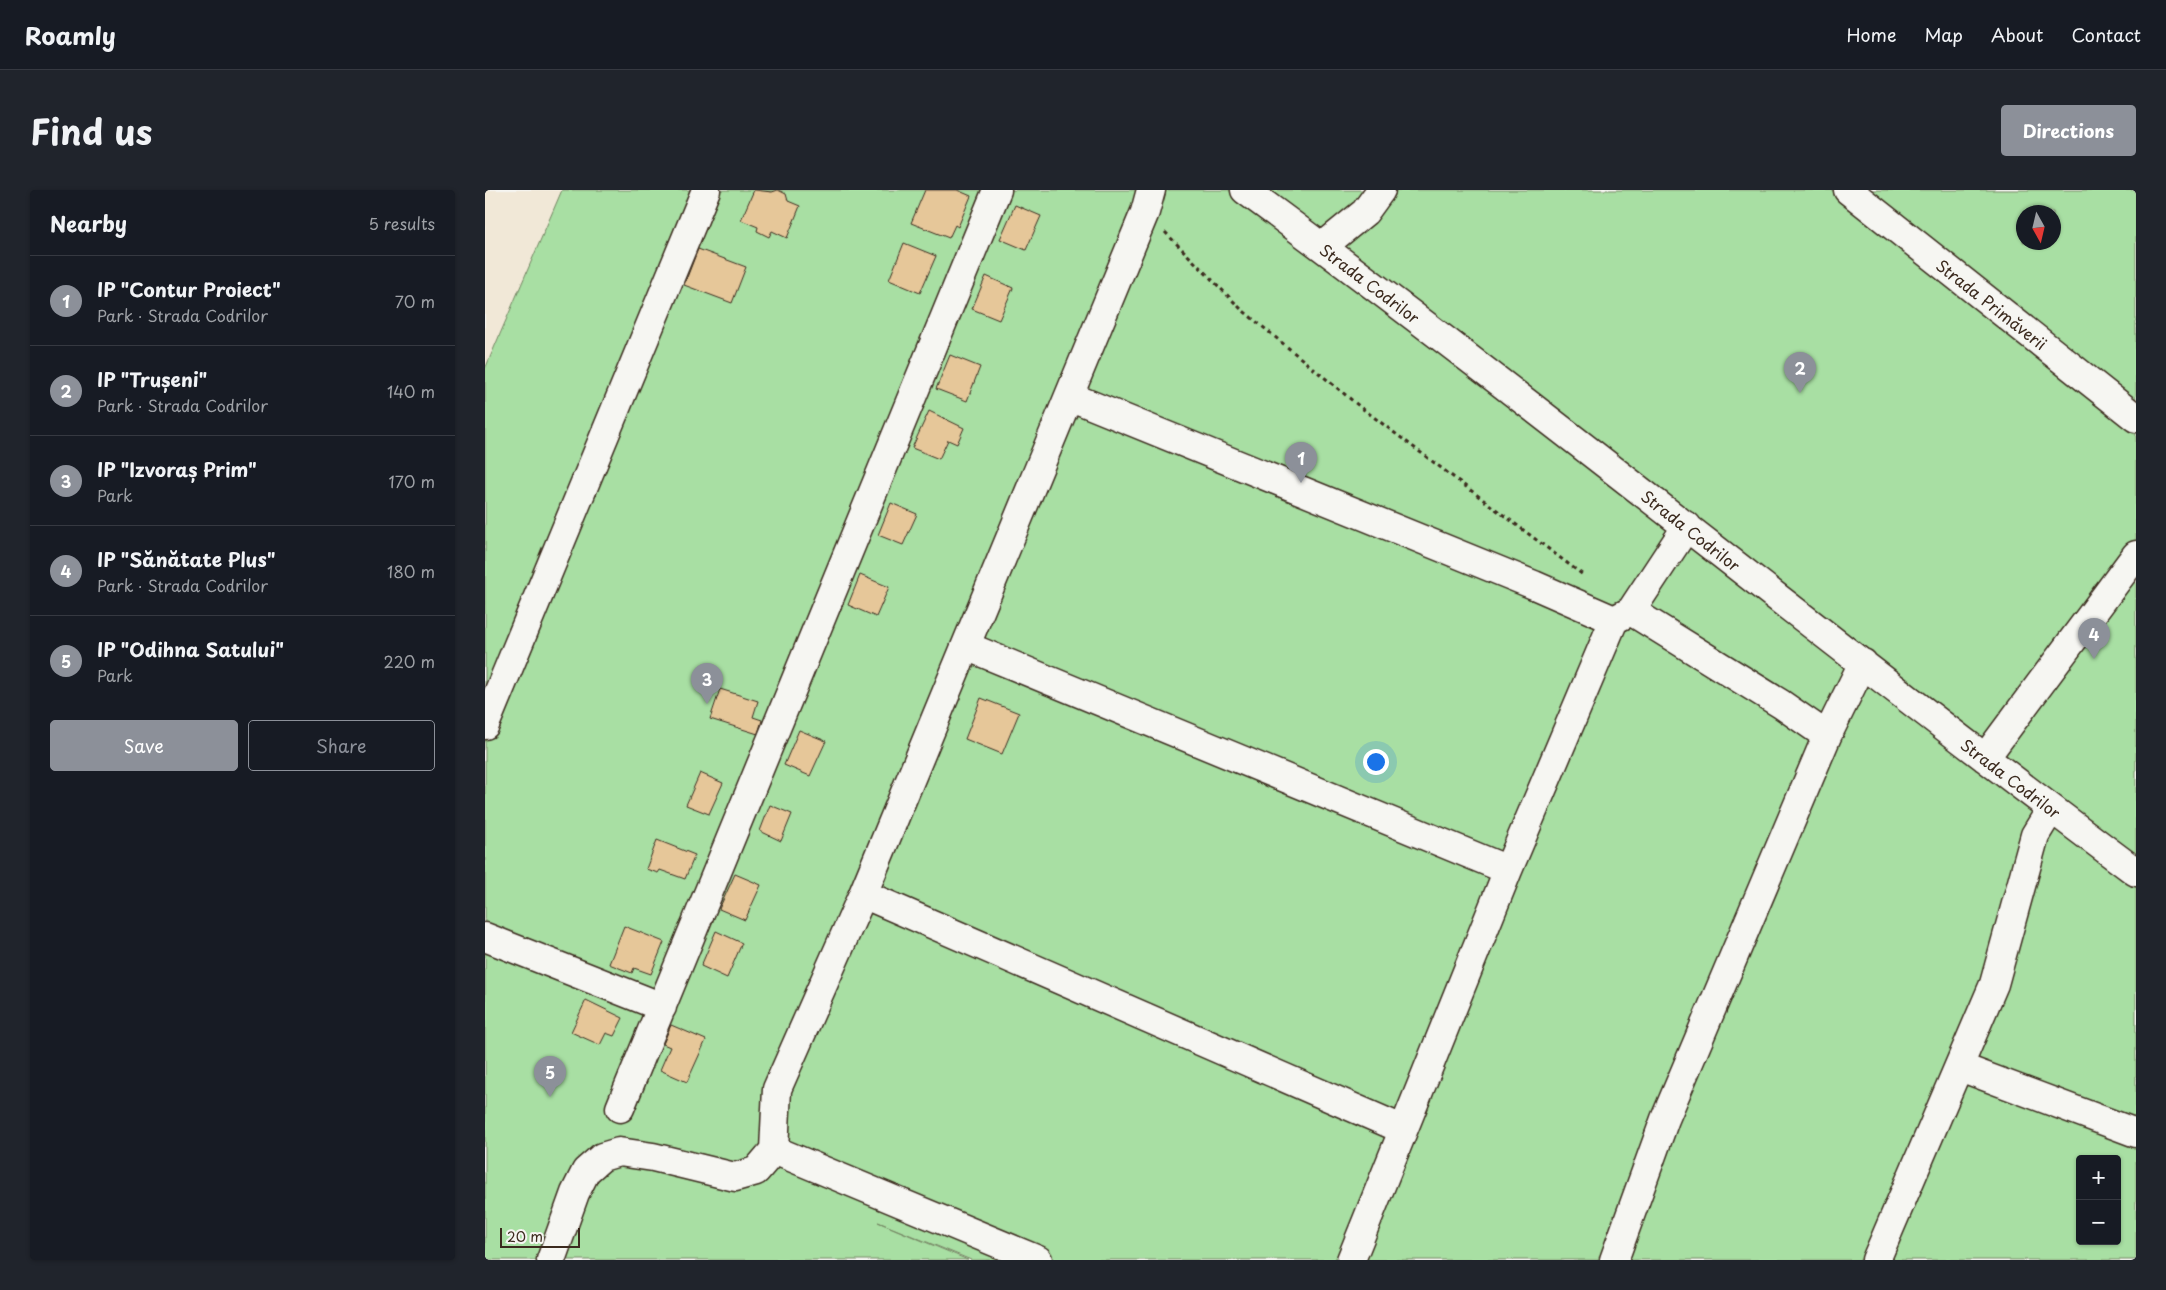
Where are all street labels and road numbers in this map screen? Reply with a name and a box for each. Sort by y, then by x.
street label: Strada Codrilor [1315,237,1425,329]
street label: Strada Primăverii [1931,253,2053,355]
street label: Strada Codrilor [1636,484,1746,576]
street label: Strada Codrilor [1956,732,2066,824]

